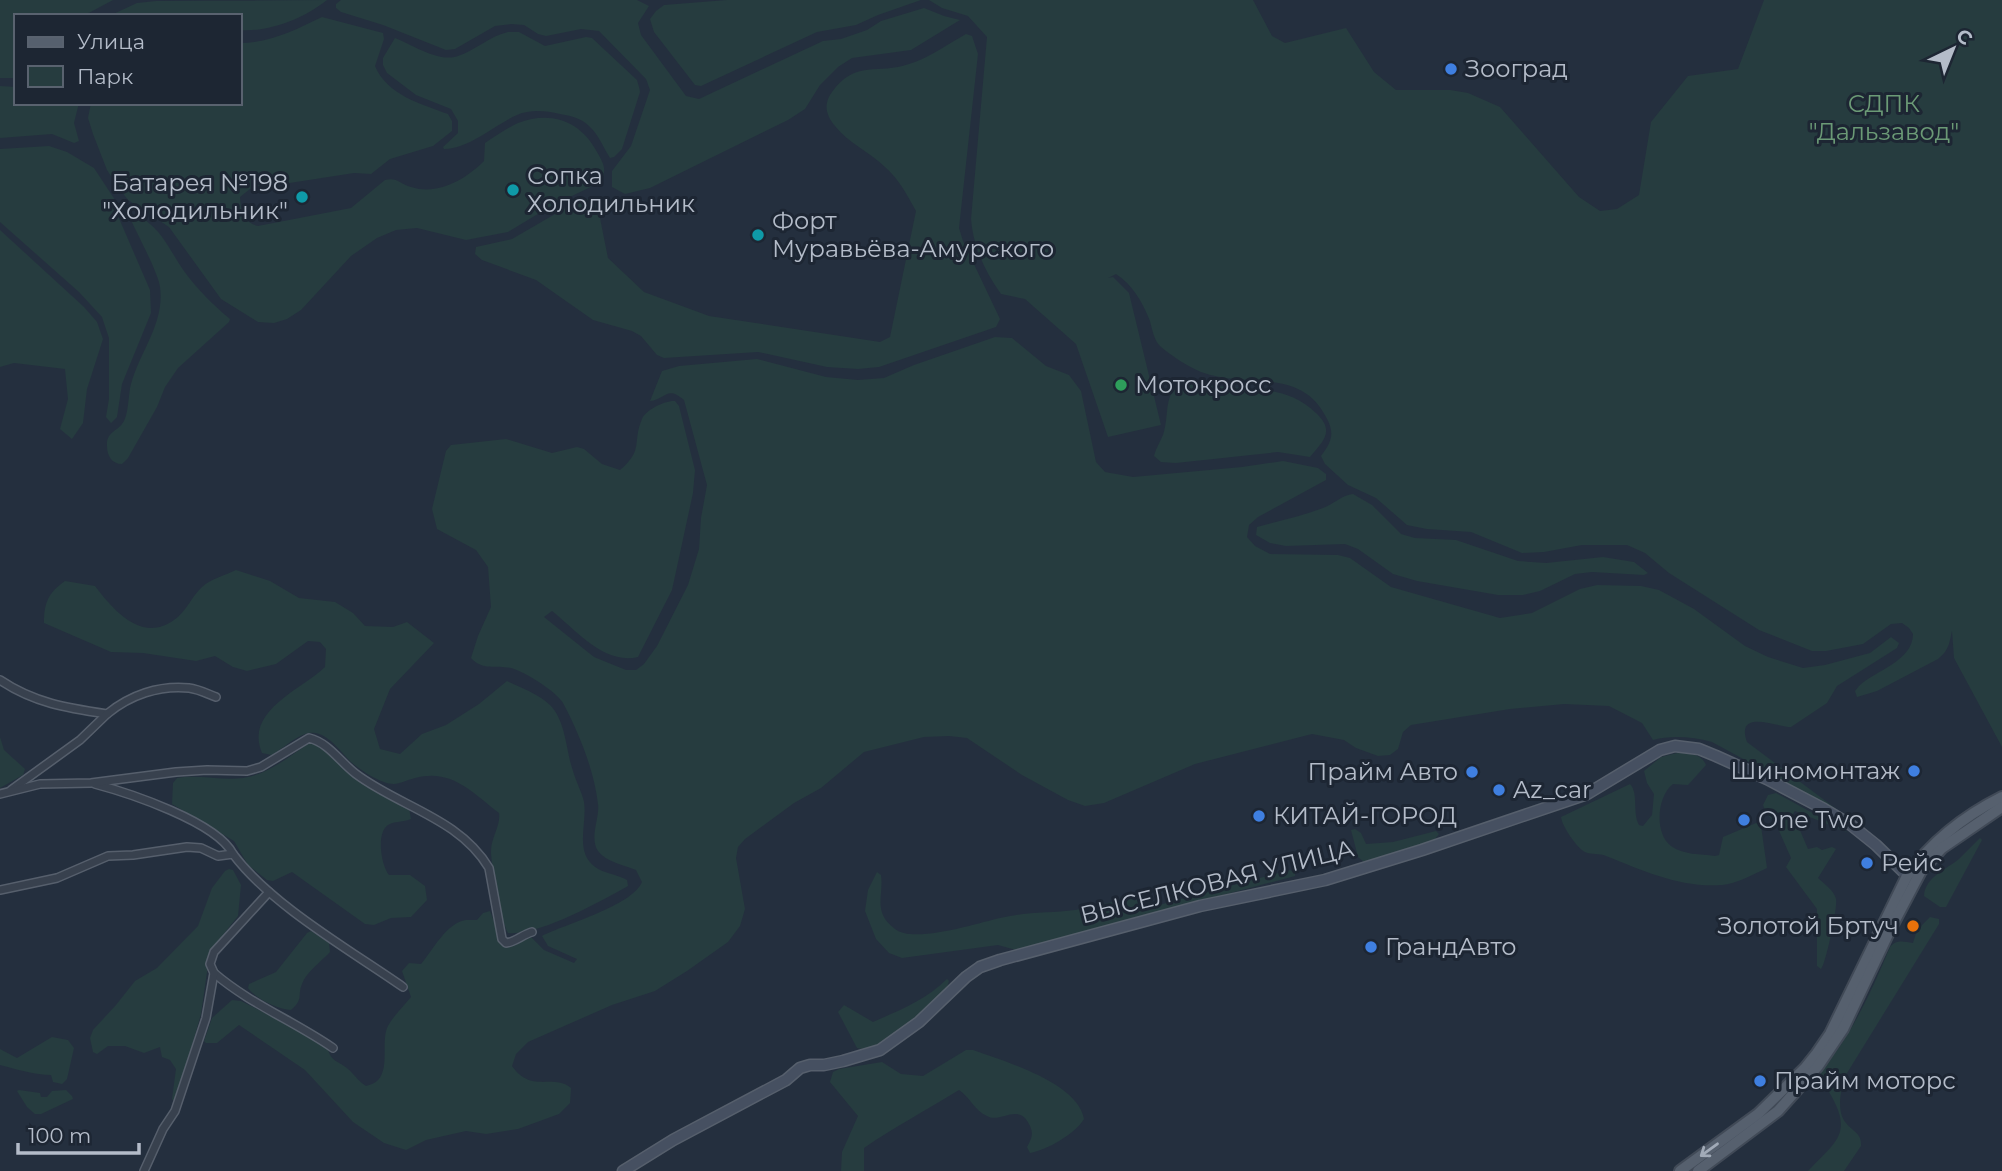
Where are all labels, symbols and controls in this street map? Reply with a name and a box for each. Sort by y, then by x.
legend [14,14,242,105]
north arrow [1918,14,1988,84]
text: С [1951,24,1977,50]
text: Улица [77,29,145,54]
place label: Зооград [1465,54,1568,83]
marker: Зооград [1443,61,1459,77]
text: Парк [77,64,133,89]
park label: СДПК "Дальзавод" [1809,89,1959,146]
place label: Сопка Холодильник [527,161,695,218]
place label: Батарея №198 "Холодильник" [102,168,288,225]
marker: Сопка Холодильник [505,182,521,198]
marker: Батарея №198 "Холодильник" [294,189,310,205]
place label: Форт Муравьёва-Амурского [772,206,1054,263]
marker: Форт Муравьёва-Амурского [750,227,766,243]
place label: Мотокросс [1135,370,1271,399]
marker: Мотокросс [1113,377,1129,393]
place label: Шиномонтаж [1730,756,1900,785]
place label: Прайм Авто [1308,757,1458,786]
marker: Шиномонтаж [1906,763,1922,779]
marker: Прайм Авто [1464,764,1480,780]
place label: Az_car [1513,775,1592,804]
marker: Az_car [1491,782,1507,798]
place label: КИТАЙ-ГОРОД [1273,801,1457,830]
place label: One Two [1758,805,1864,834]
marker: КИТАЙ-ГОРОД [1251,808,1267,824]
marker: One Two [1736,812,1752,828]
street label: ВЫСЕЛКОВАЯ УЛИЦА [1077,833,1357,930]
place label: Рейс [1881,848,1943,877]
marker: Рейс [1859,855,1875,871]
place label: Золотой Бртуч [1718,911,1899,940]
marker: Золотой Бртуч [1905,918,1921,934]
place label: ГрандАвто [1385,932,1517,961]
marker: ГрандАвто [1363,939,1379,955]
place label: Прайм моторс [1774,1066,1956,1095]
marker: Прайм моторс [1752,1073,1768,1089]
scale bar [18,1112,138,1156]
text: 100 m [28,1123,91,1148]
one-way arrow [1699,1142,1718,1157]

